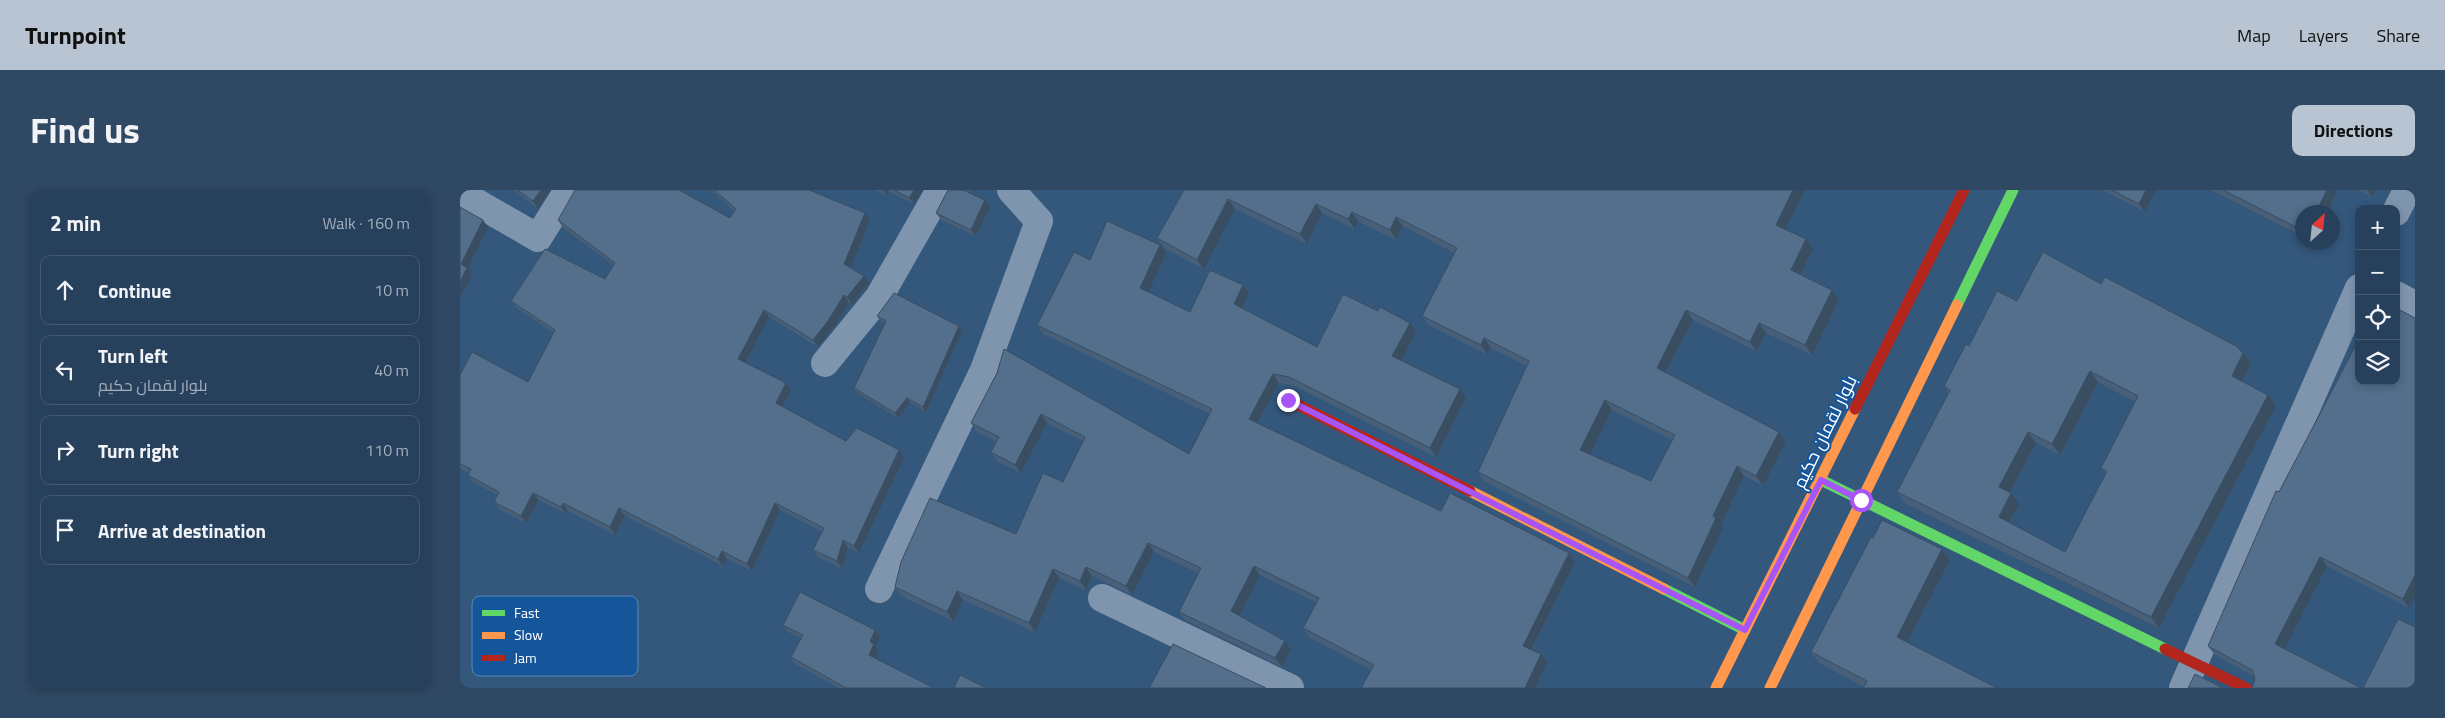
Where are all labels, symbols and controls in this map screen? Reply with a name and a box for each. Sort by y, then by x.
text: Turnpoint [25,17,126,53]
text: Map [2237,22,2271,49]
text: Layers [2299,22,2348,49]
text: Share [2376,22,2420,49]
text: Find us [30,103,140,157]
button: Directions [2292,105,2415,156]
north arrow [2295,205,2340,250]
map controls [2355,205,2400,385]
button: + [2355,205,2400,250]
text: 2 min [50,207,101,239]
text: Walk · 160 m [322,211,410,235]
button: − [2355,250,2400,295]
icon: ahead [51,276,79,304]
text: Continue [98,276,171,305]
text: 10 m [374,278,409,302]
button: locate [2355,295,2400,340]
button: layers [2355,340,2400,385]
text: Turn left [98,341,168,370]
icon: left [51,356,79,384]
text: 40 m [374,358,409,382]
street label: بلوار لقمان حکیم [1785,371,1864,493]
text: بلوار لقمان حکیم [98,373,207,397]
route end [1277,389,1300,412]
icon: right [51,436,79,464]
text: Turn right [98,436,179,465]
text: 110 m [365,438,409,462]
route start [1850,489,1873,512]
icon: arrive [51,516,79,544]
text: Arrive at destination [98,516,266,545]
legend [472,596,638,676]
text: Fast [514,602,539,623]
text: Slow [514,624,543,645]
text: Jam [514,647,537,668]

